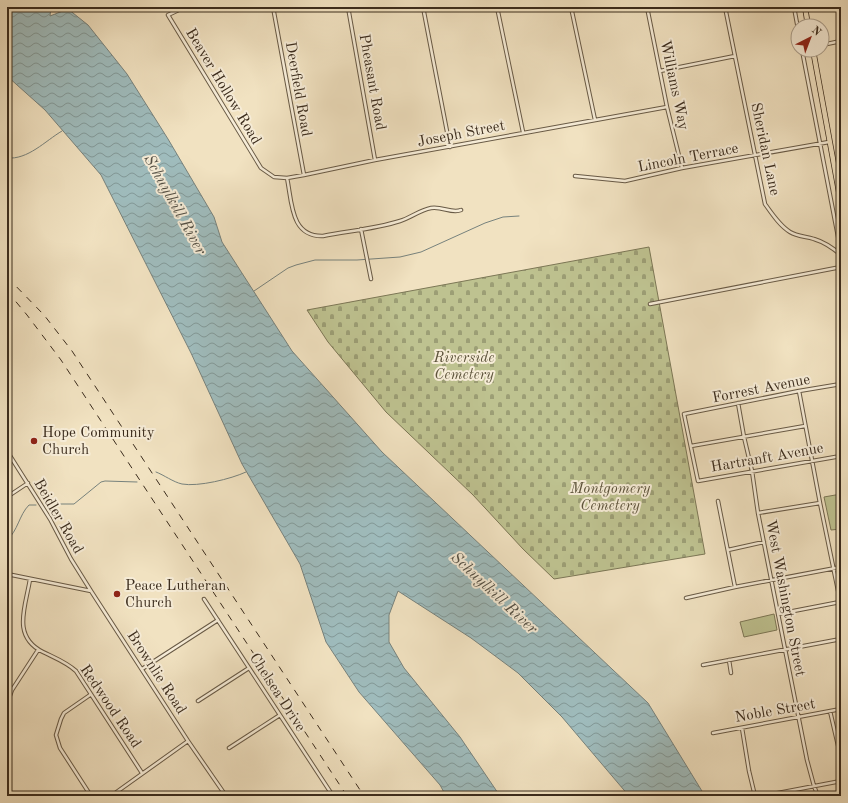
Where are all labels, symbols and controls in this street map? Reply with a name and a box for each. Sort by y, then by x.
north arrow [790,18,830,58]
text: N [809,25,823,39]
street label: Beaver Hollow Road [182,26,263,148]
street label: Pheasant Road [356,33,387,132]
street label: Williams Way [657,39,690,132]
street label: Deerfield Road [282,41,313,138]
street label: Sheridan Lane [747,102,782,197]
street label: Joseph Street [416,119,506,150]
street label: Lincoln Terrace [637,141,740,176]
water label: Schuylkill River [140,152,209,259]
park label: Riverside Cemetery [433,351,494,383]
street label: Forrest Avenue [711,373,812,406]
place label: Hope Community Church [42,426,155,458]
marker: Hope Community Church [29,436,39,446]
street label: Hartranft Avenue [710,441,825,476]
street label: Beidler Road [30,477,85,557]
park label: Montgomery Cemetery [569,482,650,514]
street label: West Washington Street [762,519,807,678]
water label: Schuylkill River [447,550,541,638]
place label: Peace Lutheran Church [125,579,226,611]
marker: Peace Lutheran Church [112,589,122,599]
street label: Brownlie Road [123,628,188,717]
street label: Chelsea Drive [246,651,308,735]
street label: Redwood Road [76,663,143,751]
street label: Noble Street [734,697,817,726]

